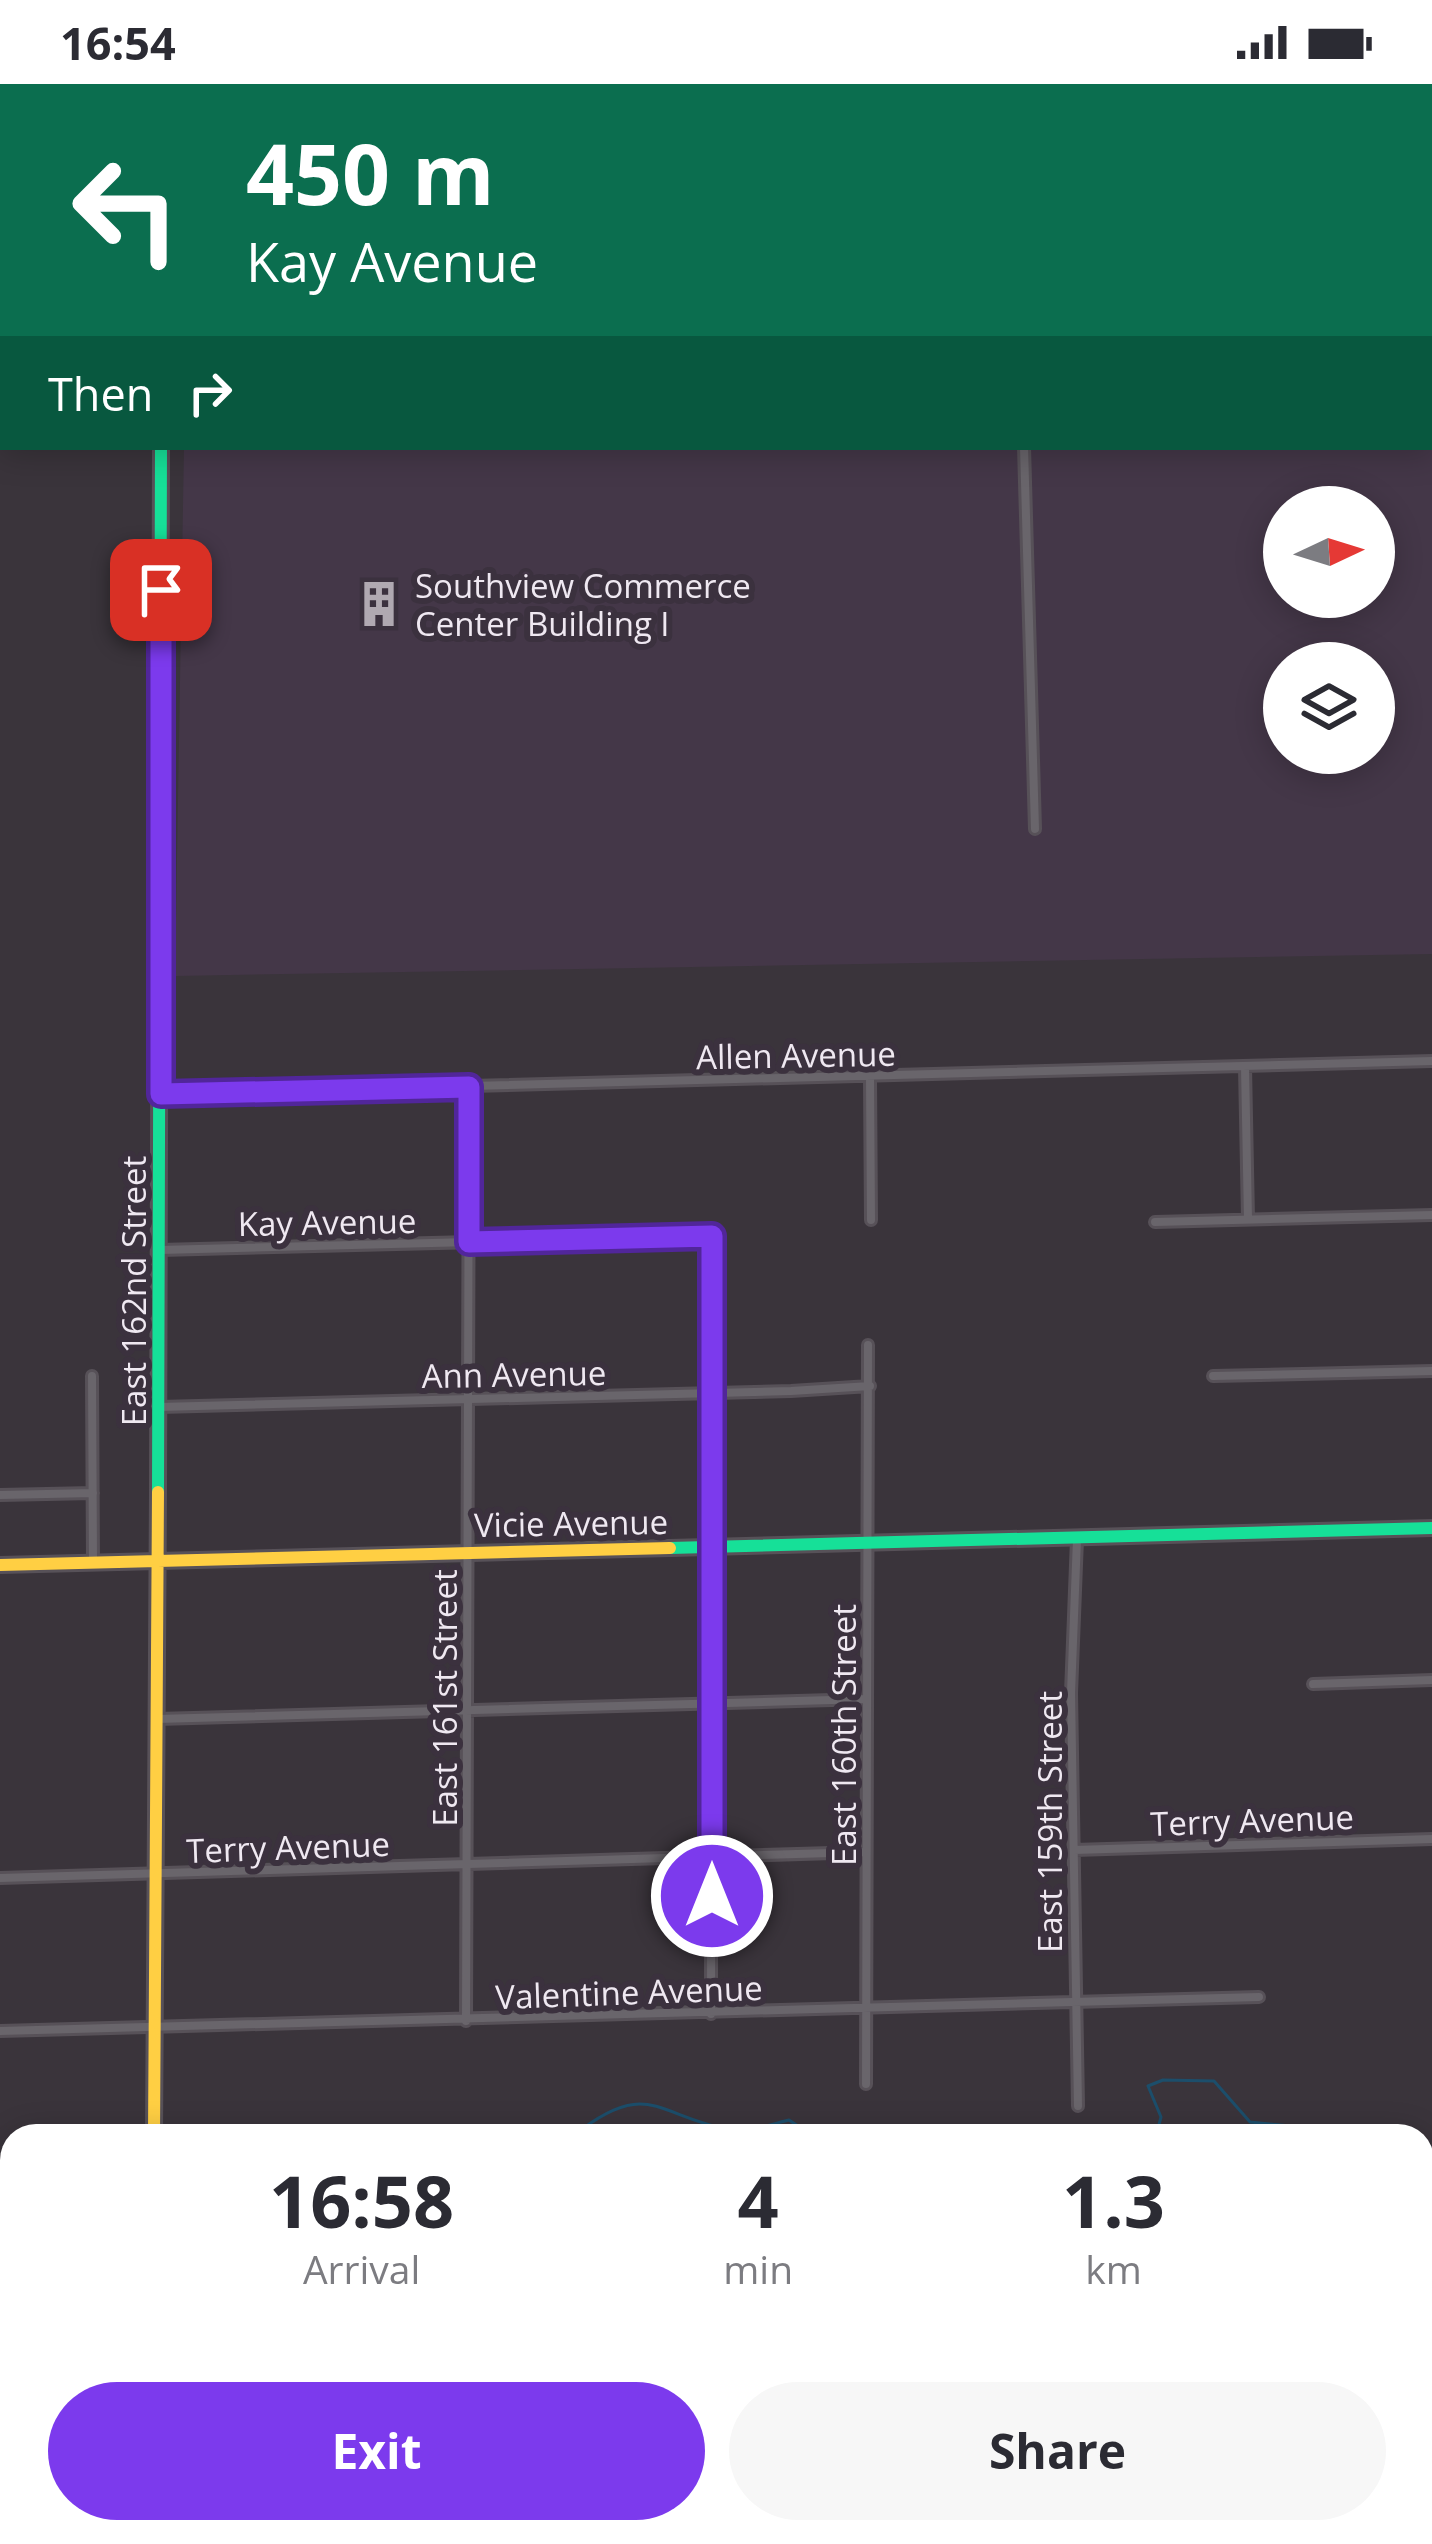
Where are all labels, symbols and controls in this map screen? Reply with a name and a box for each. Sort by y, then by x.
text: 16:54 [60,12,176,73]
text: 450 m [246,115,494,230]
icon: left [48,132,204,288]
text: Kay Avenue [246,224,538,298]
icon: right [177,360,243,426]
text: Then [48,363,153,424]
north arrow [1263,486,1395,618]
map controls [1263,486,1395,774]
pin [110,539,212,641]
icon: arrive [128,557,194,623]
place label: Southview Commerce Center Building I [415,563,751,646]
building icon: Southview Commerce Center Building I [354,579,404,629]
button: layers [1263,642,1395,774]
street label: Allen Avenue [696,1031,896,1079]
street label: East 162nd Street [111,1156,156,1426]
street label: Kay Avenue [237,1198,417,1246]
street label: Ann Avenue [421,1350,607,1398]
street label: Vicie Avenue [474,1499,668,1547]
street label: East 161st Street [422,1569,467,1827]
street label: East 160th Street [821,1604,866,1866]
street label: East 159th Street [1027,1691,1072,1953]
street label: Terry Avenue [1149,1794,1355,1846]
street label: Terry Avenue [185,1821,391,1873]
position arrow [649,1833,775,1959]
street label: Valentine Avenue [495,1965,763,2019]
text: 16:58 [269,2151,454,2249]
text: 4 [738,2151,779,2249]
text: 1.3 [1062,2151,1165,2249]
text: Arrival [303,2242,420,2295]
text: min [723,2242,793,2295]
text: km [1085,2242,1142,2295]
button: Exit [48,2382,705,2520]
button: Share [729,2382,1386,2520]

